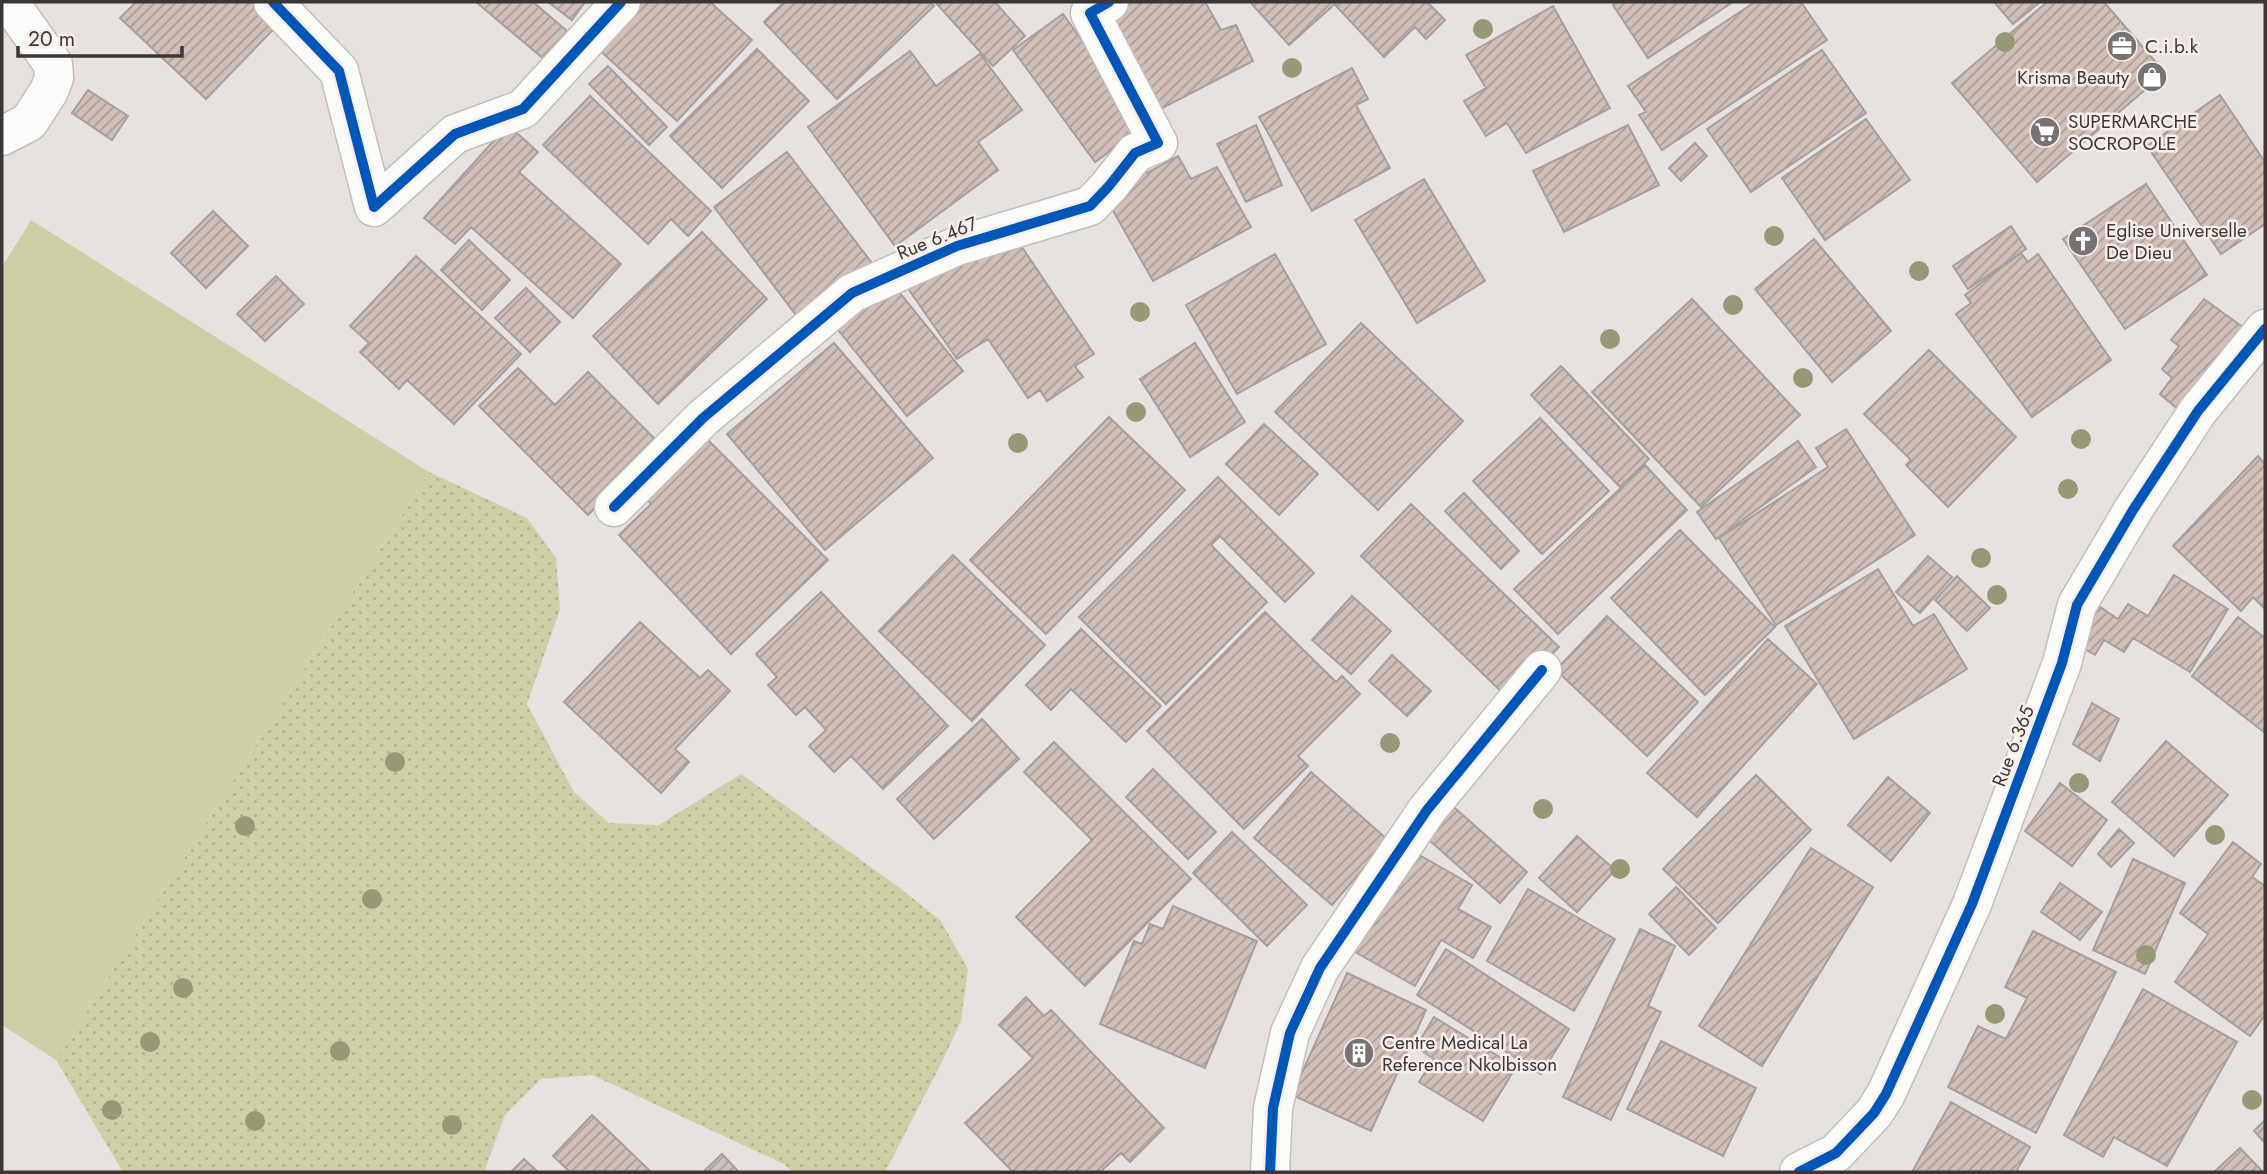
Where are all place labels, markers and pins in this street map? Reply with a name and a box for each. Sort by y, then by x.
office icon: C.i.b.k [2105,29,2139,63]
place label: C.i.b.k [2145,33,2199,60]
shop icon: Krisma Beauty [2135,60,2169,94]
place label: Krisma Beauty [2017,64,2130,91]
place label: SUPERMARCHE SOCROPOLE [2068,108,2197,157]
supermarket icon: SUPERMARCHE SOCROPOLE [2028,115,2062,149]
place label: Eglise Universelle De Dieu [2106,217,2247,266]
church icon: Eglise Universelle De Dieu [2066,224,2100,258]
place label: Centre Medical La Reference Nkolbisson [1382,1029,1557,1078]
building icon: Centre Medical La Reference Nkolbisson [1342,1036,1376,1070]

